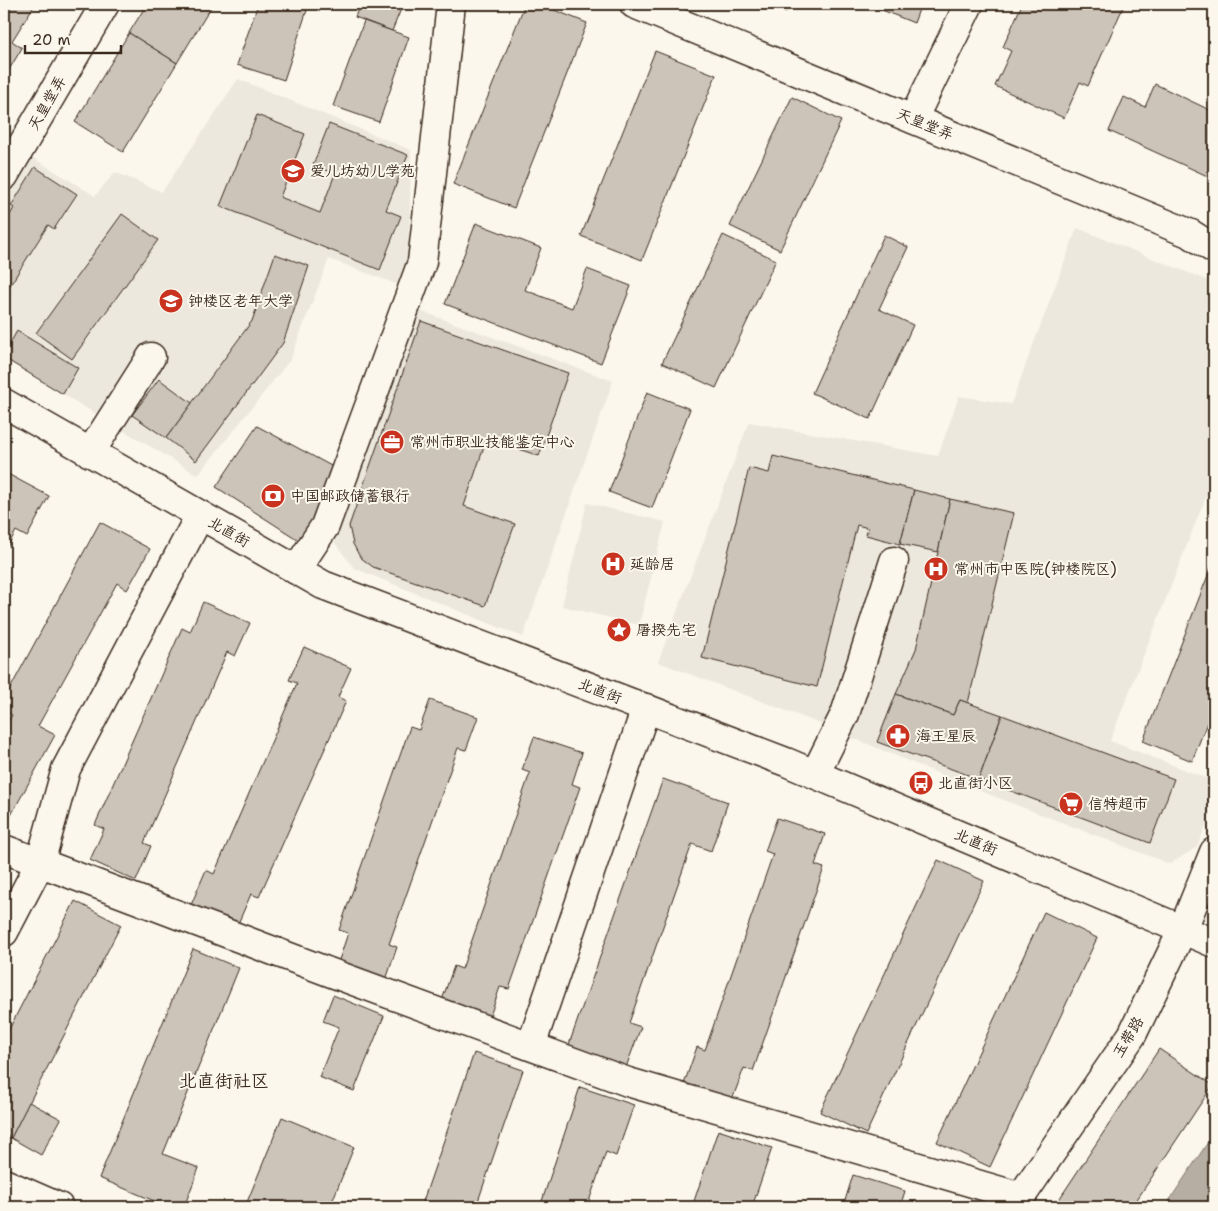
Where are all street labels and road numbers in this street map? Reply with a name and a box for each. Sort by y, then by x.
street label: 天皇堂弄 [23,72,71,134]
street label: 天皇堂弄 [893,103,957,145]
street label: 北直街 [205,512,253,552]
street label: 北直街 [575,674,625,708]
street label: 北直街 [951,824,1001,860]
street label: 玉带路 [1108,1013,1148,1061]

